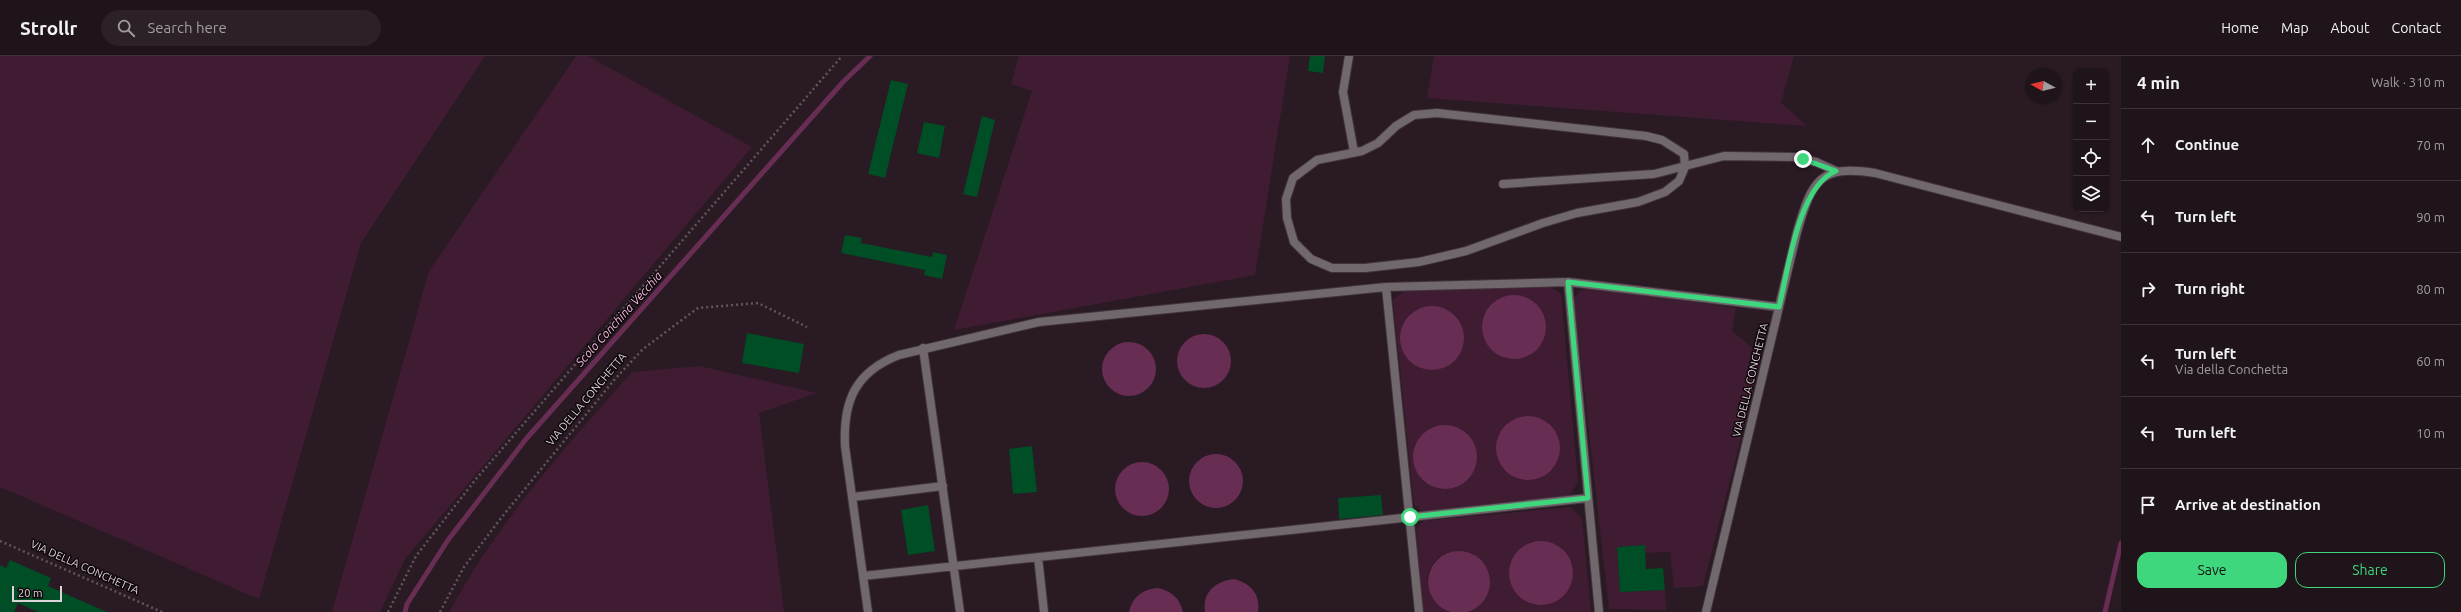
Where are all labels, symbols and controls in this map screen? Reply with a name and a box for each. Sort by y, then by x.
search box [101,10,381,46]
text: Strollr [20,17,77,39]
icon: search [115,17,137,39]
text: Search here [147,19,227,36]
text: Home [2221,20,2259,36]
text: Map [2281,20,2309,36]
text: About [2331,20,2370,36]
text: Contact [2392,20,2441,36]
north arrow [2025,68,2061,104]
map controls [2073,68,2109,212]
button: + [2073,68,2109,104]
text: 4 min [2137,73,2180,92]
text: Walk · 310 m [2371,75,2445,89]
button: − [2073,104,2109,140]
icon: ahead [2137,134,2159,156]
text: Continue [2175,136,2239,153]
text: 70 m [2416,138,2445,152]
button: locate [2073,140,2109,176]
route end [1794,150,1812,168]
button: layers [2073,176,2109,212]
icon: left [2137,206,2159,228]
text: Turn left [2175,208,2236,225]
text: 90 m [2416,210,2445,224]
water label: Scolo Conchina Vecchia [572,268,665,369]
icon: right [2137,278,2159,300]
text: Turn right [2175,280,2245,297]
text: 80 m [2416,282,2445,296]
street label: VIA DELLA CONCHETTA [1730,321,1770,438]
text: Turn left [2175,345,2236,362]
street label: VIA DELLA CONCHETTA [544,350,629,448]
icon: left [2137,350,2159,372]
text: 60 m [2416,354,2445,368]
text: Via della Conchetta [2175,362,2288,376]
icon: left [2137,422,2159,444]
text: Turn left [2175,424,2236,441]
text: 10 m [2416,426,2445,440]
icon: arrive [2137,494,2159,516]
text: Arrive at destination [2175,496,2321,513]
route start [1401,508,1419,526]
street label: VIA DELLA CONCHETTA [29,538,142,597]
button: Save [2137,552,2287,588]
button: Share [2295,552,2445,588]
scale bar [12,584,62,603]
text: 20 m [18,587,42,599]

